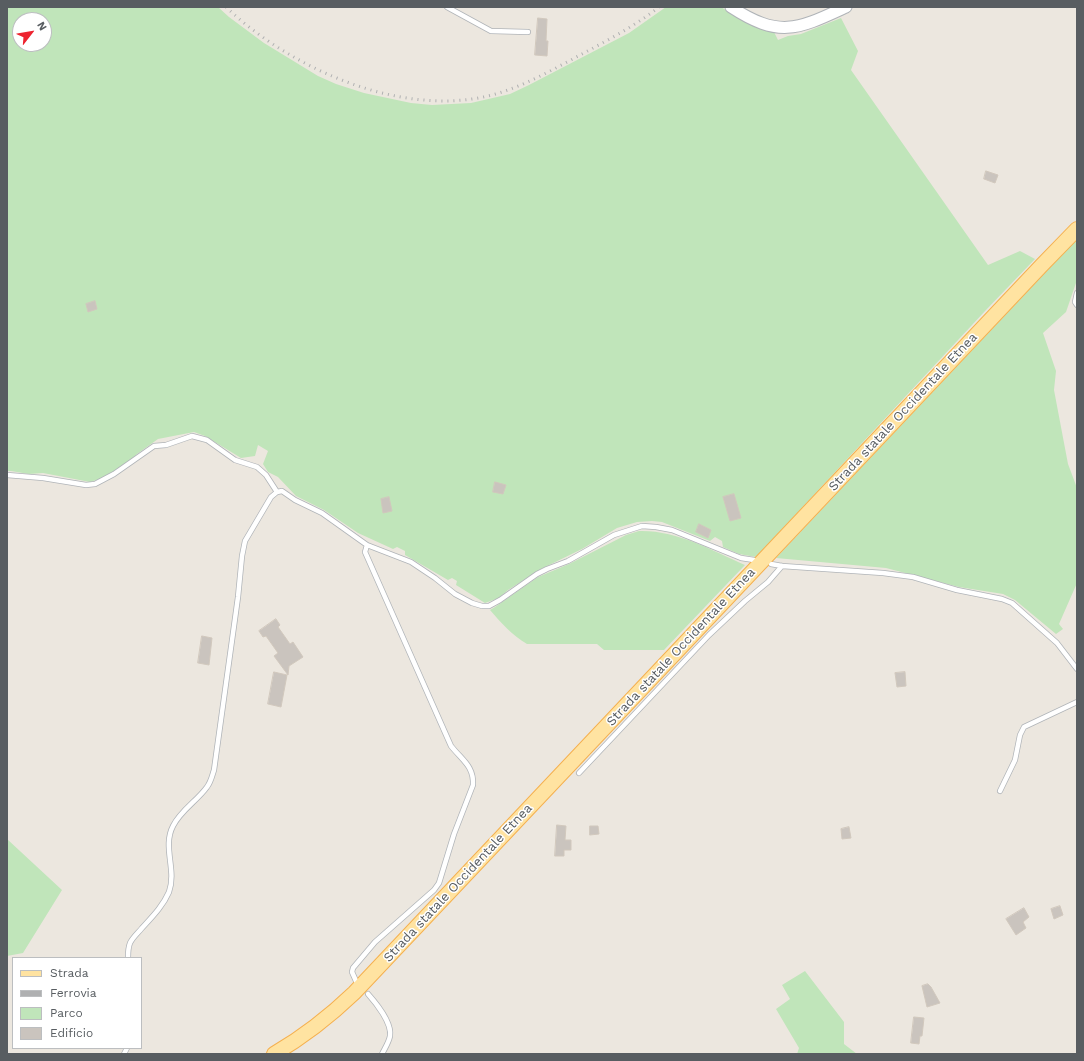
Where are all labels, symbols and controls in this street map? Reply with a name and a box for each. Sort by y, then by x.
north arrow [12,12,52,52]
text: N [34,19,50,33]
street label: Strada statale Occidentale Etnea [825,330,981,494]
street label: Strada statale Occidentale Etnea [603,565,759,729]
street label: Strada statale Occidentale Etnea [380,801,536,965]
legend [12,957,142,1049]
text: Strada [50,966,89,980]
text: Ferrovia [50,986,97,1000]
text: Parco [50,1006,83,1020]
text: Edificio [50,1026,93,1040]

